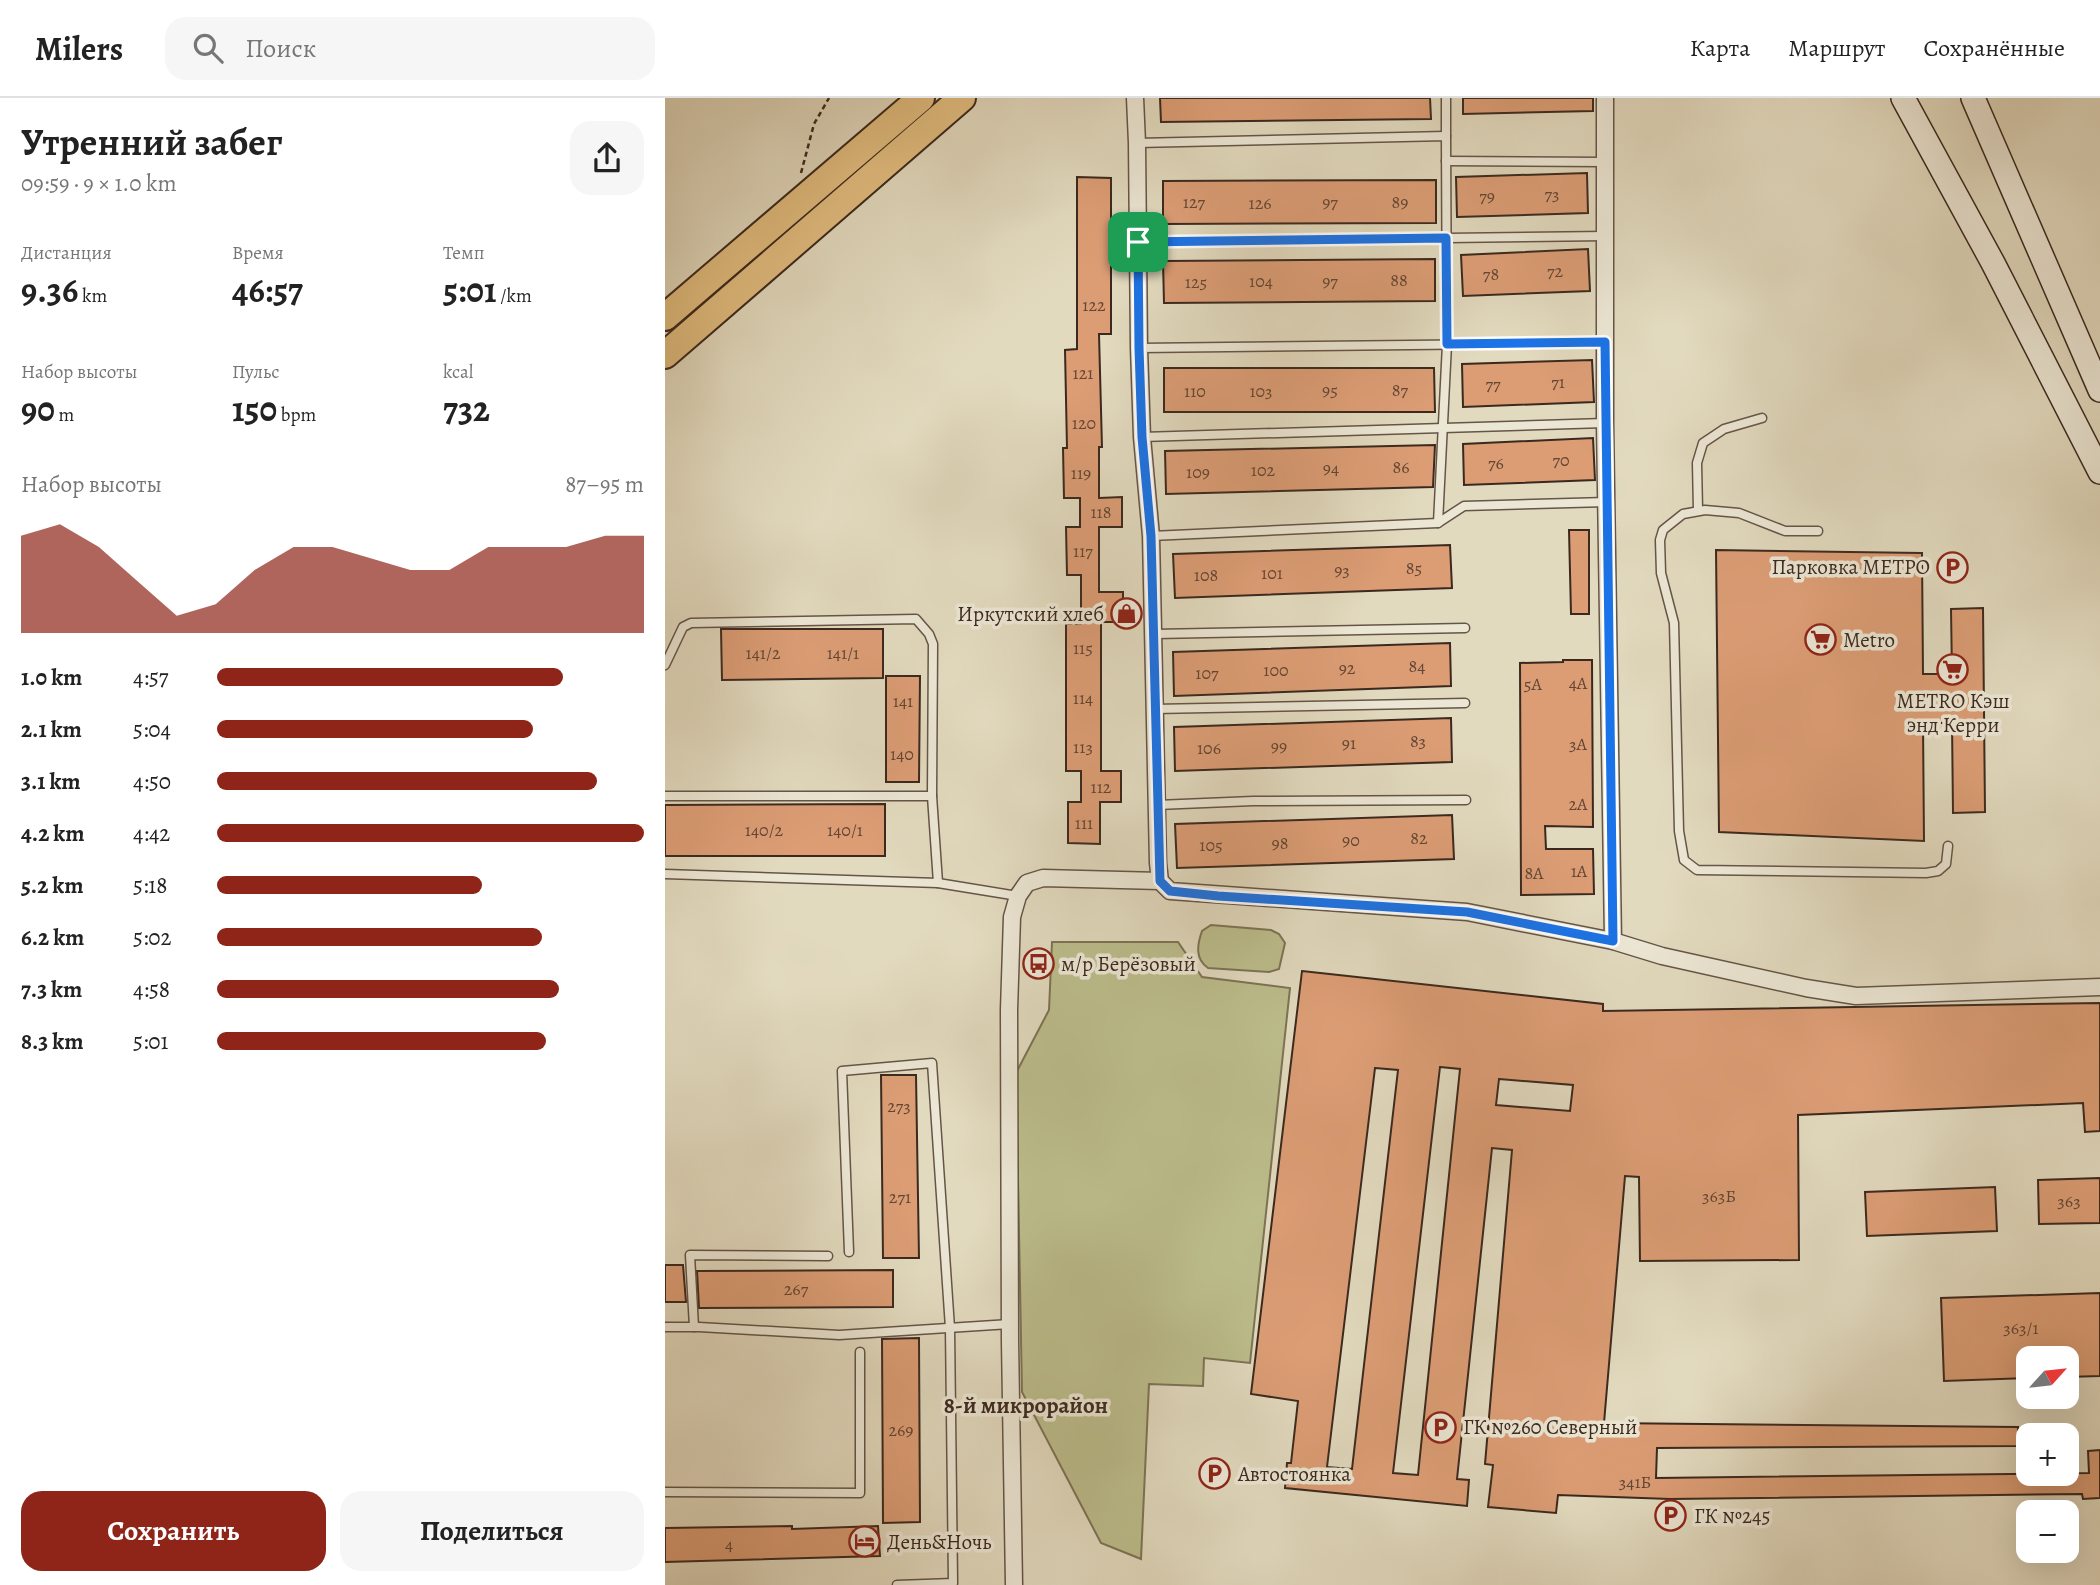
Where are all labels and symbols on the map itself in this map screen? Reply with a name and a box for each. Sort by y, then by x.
house number: 73 [1544,182,1560,206]
house number: 79 [1479,184,1495,208]
house number: 127 [1183,190,1206,214]
house number: 97 [1322,190,1338,214]
house number: 89 [1392,190,1408,214]
house number: 126 [1248,191,1272,215]
pin [1108,212,1168,272]
house number: 72 [1547,259,1563,283]
house number: 78 [1483,262,1499,286]
house number: 88 [1390,268,1408,292]
house number: 104 [1249,269,1273,293]
house number: 97 [1322,269,1338,293]
house number: 125 [1185,270,1207,294]
house number: 122 [1082,293,1106,317]
house number: 121 [1073,361,1093,385]
house number: 71 [1551,370,1565,394]
house number: 77 [1485,372,1501,396]
house number: 95 [1322,378,1338,402]
house number: 87 [1392,378,1409,402]
house number: 110 [1184,379,1206,403]
house number: 103 [1249,379,1273,403]
house number: 120 [1072,411,1096,435]
house number: 70 [1552,448,1570,472]
house number: 76 [1488,451,1504,475]
house number: 86 [1392,455,1410,479]
house number: 94 [1323,456,1339,480]
house number: 102 [1251,458,1276,482]
house number: 109 [1186,460,1210,484]
house number: 119 [1071,461,1091,485]
house number: 118 [1090,500,1112,524]
house number: 117 [1073,539,1093,563]
parking icon: Парковка МЕТРО [1936,550,1970,584]
place label: Парковка МЕТРО [1772,553,1930,581]
house number: 85 [1406,556,1422,580]
house number: 93 [1334,558,1350,582]
house number: 101 [1261,561,1283,585]
house number: 108 [1194,563,1218,587]
shop icon: Иркутский хлеб [1110,597,1144,631]
place label: Иркутский хлеб [957,600,1104,628]
supermarket icon: Metro [1803,623,1837,657]
place label: Metro [1843,626,1895,654]
house number: 115 [1073,636,1093,660]
house number: 141/2 [746,641,781,665]
house number: 141/1 [827,641,859,665]
supermarket icon: METRO Кэш энд Керри [1936,652,1970,686]
house number: 84 [1409,654,1425,678]
house number: 92 [1339,656,1356,680]
house number: 100 [1263,658,1289,682]
house number: 107 [1195,661,1219,685]
house number: 4А [1569,671,1588,695]
house number: 5А [1524,672,1543,696]
house number: 114 [1073,686,1093,710]
place label: METRO Кэш энд Керри [1896,687,2010,739]
house number: 141 [893,689,913,713]
house number: 83 [1410,729,1426,753]
house number: 91 [1342,731,1356,755]
house number: 3А [1569,732,1587,756]
house number: 99 [1271,734,1287,758]
house number: 113 [1073,735,1093,759]
house number: 106 [1197,736,1221,760]
house number: 140 [890,742,914,766]
house number: 112 [1091,775,1112,799]
house number: 2А [1568,792,1588,816]
house number: 111 [1075,811,1093,835]
house number: 140/2 [745,818,784,842]
house number: 140/1 [827,818,863,842]
house number: 82 [1410,826,1428,850]
house number: 90 [1342,828,1360,852]
house number: 98 [1272,831,1288,855]
house number: 105 [1199,833,1223,857]
house number: 1А [1571,859,1588,883]
house number: 8А [1524,861,1544,885]
bus stop icon: м/р Берёзовый [1021,947,1055,981]
place label: м/р Берёзовый [1061,950,1196,978]
house number: 273 [887,1094,911,1118]
house number: 363Б [1702,1184,1736,1208]
house number: 271 [889,1185,911,1209]
house number: 363 [2057,1189,2081,1213]
house number: 267 [784,1277,809,1301]
house number: 363/1 [2003,1316,2039,1340]
north arrow [2016,1346,2079,1409]
district label: 8-й микрорайон [944,1390,1108,1421]
parking icon: ГК №260 Северный [1423,1410,1457,1444]
place label: ГК №260 Северный [1463,1413,1637,1441]
house number: 269 [888,1418,914,1442]
parking icon: Автостоянка [1198,1457,1232,1491]
place label: Автостоянка [1237,1460,1351,1488]
house number: 341Б [1619,1470,1651,1494]
parking icon: ГК №245 [1654,1499,1688,1533]
place label: ГК №245 [1694,1502,1770,1530]
hotel icon: День&Ночь [847,1525,881,1559]
place label: День&Ночь [887,1528,991,1556]
house number: 4 [725,1532,733,1556]

